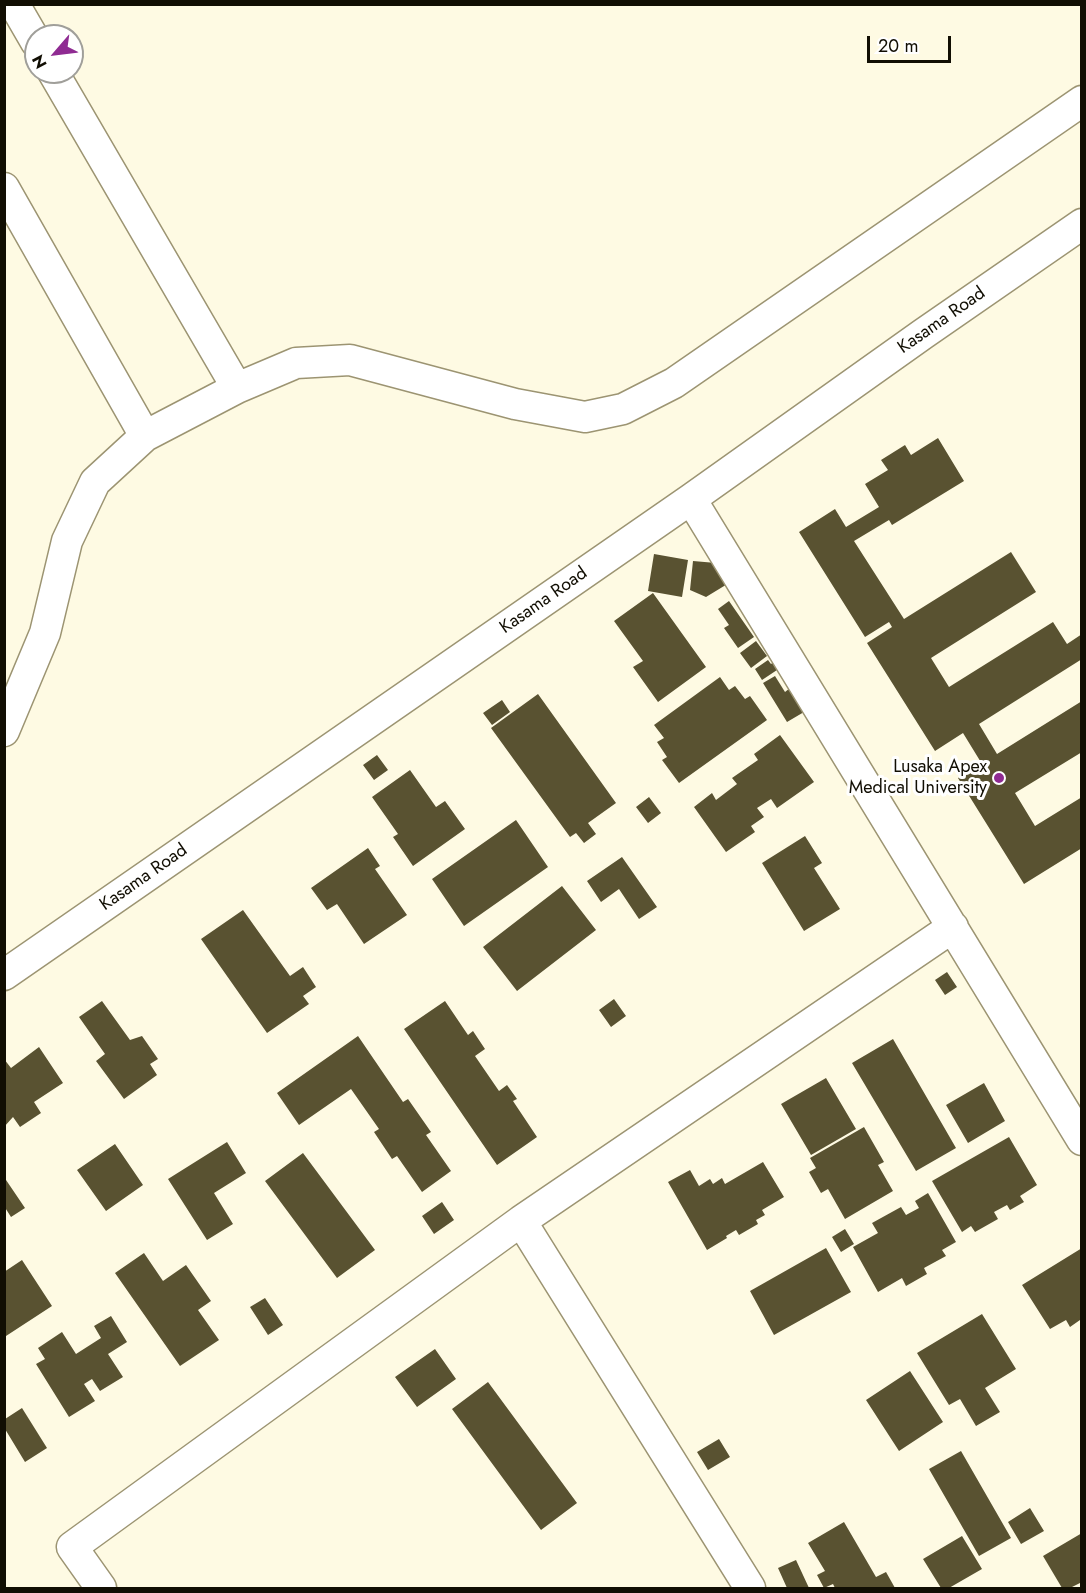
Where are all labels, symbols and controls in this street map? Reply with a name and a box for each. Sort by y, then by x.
north arrow [24,24,84,84]
scale bar [870,24,954,62]
text: 20 m [878,33,918,59]
text: N [26,51,53,73]
street label: Kasama Road [894,283,990,359]
street label: Kasama Road [496,563,592,639]
place label: Lusaka Apex Medical University [849,757,987,800]
marker: Lusaka Apex Medical University [992,771,1006,785]
street label: Kasama Road [96,840,192,916]

